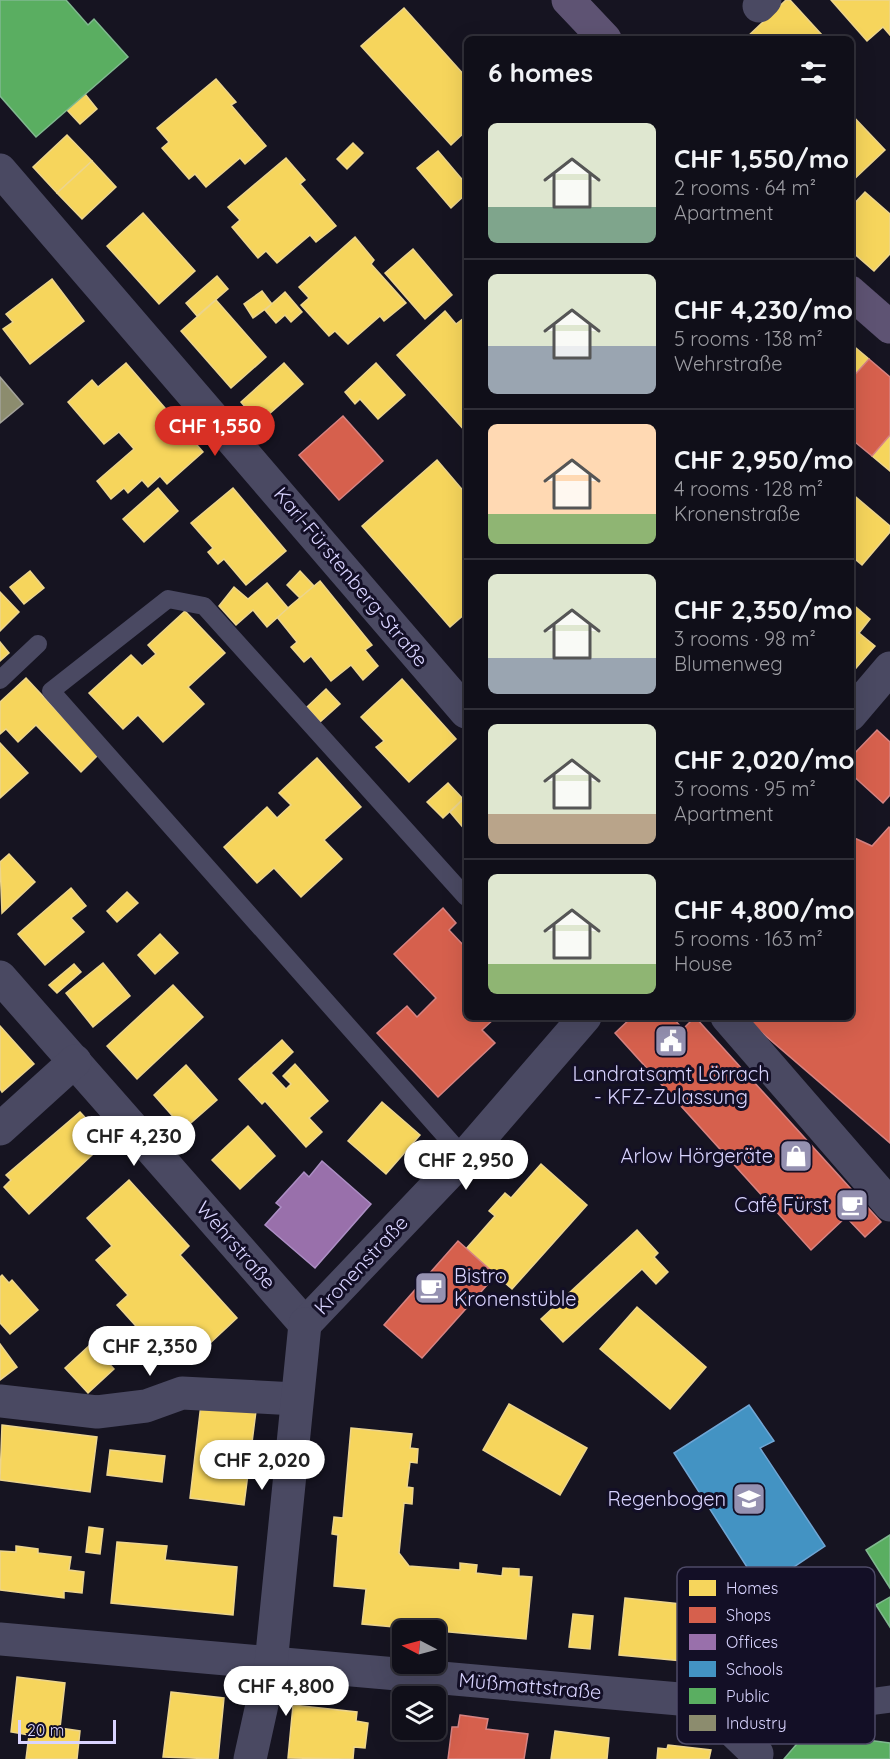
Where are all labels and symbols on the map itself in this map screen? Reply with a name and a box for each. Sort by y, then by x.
pin: CHF 1,550 [146,406,284,457]
street label: Karl-Fürstenberg-Straße [269,482,434,672]
public building icon: Landratsamt Lörrach - KFZ-Zulassung [653,1023,689,1059]
place label: Landratsamt Lörrach - KFZ-Zulassung [572,1061,770,1109]
pin: CHF 4,230 [65,1116,203,1167]
shop icon: Arlow Hörgeräte [778,1138,814,1174]
pin: CHF 2,950 [397,1140,535,1191]
place label: Arlow Hörgeräte [621,1143,773,1168]
cafe icon: Café Fürst [834,1187,870,1223]
place label: Café Fürst [734,1192,829,1217]
street label: Wehrstraße [191,1196,281,1294]
street label: Kronenstraße [308,1210,413,1319]
place label: Bistro Kronenstüble [454,1263,576,1311]
cafe icon: Bistro Kronenstüble [413,1270,449,1306]
pin: CHF 2,350 [81,1326,219,1377]
pin: CHF 2,020 [193,1440,331,1491]
school or university icon: Regenbogen [731,1481,767,1517]
place label: Regenbogen [607,1486,726,1511]
legend [677,1567,875,1744]
text: Homes [726,1578,778,1598]
text: Shops [726,1605,771,1625]
north arrow [392,1620,446,1674]
text: Offices [726,1632,778,1652]
text: Schools [726,1659,783,1679]
pin: CHF 4,800 [217,1666,355,1717]
street label: Müßmattstraße [457,1667,603,1704]
text: Public [726,1686,770,1706]
text: Industry [726,1713,786,1733]
scale bar [18,1717,116,1744]

